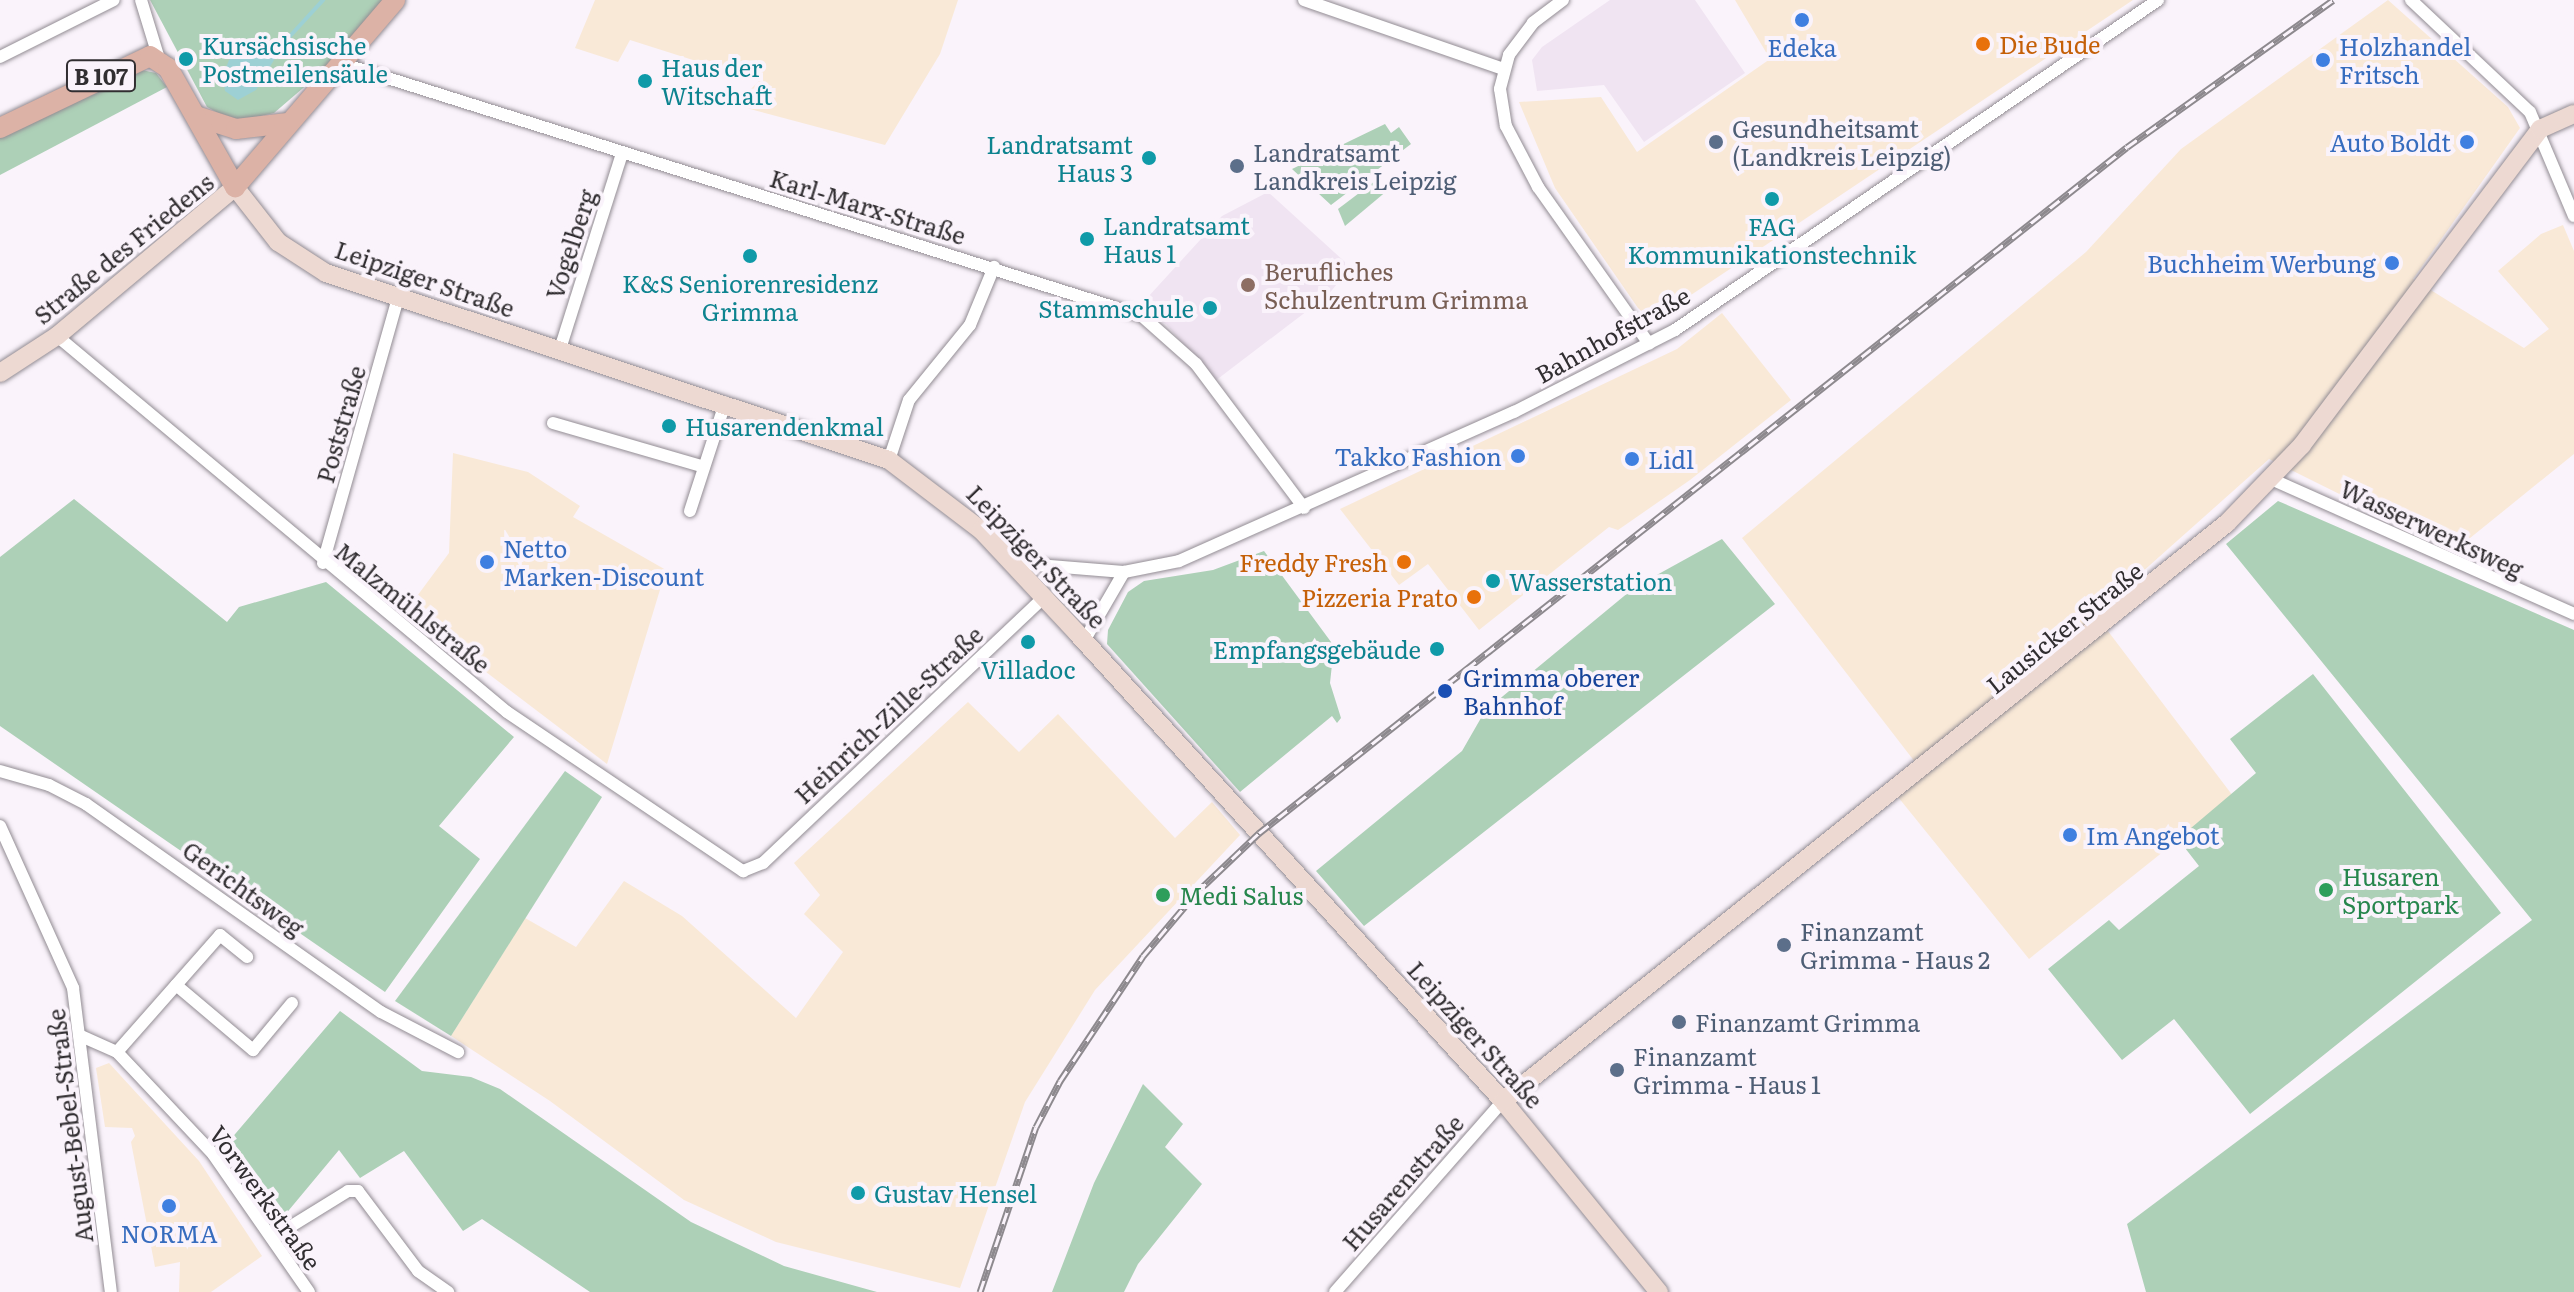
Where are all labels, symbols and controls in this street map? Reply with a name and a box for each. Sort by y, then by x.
marker: Edeka [1793,11,1811,29]
place label: Die Bude [1999,30,2101,58]
place label: Kursächsische Postmeilensäule [202,31,388,87]
place label: Holzhandel Fritsch [2339,32,2471,88]
place label: Edeka [1767,33,1837,61]
marker: Die Bude [1974,35,1992,53]
marker: Kursächsische Postmeilensäule [177,50,195,68]
marker: Holzhandel Fritsch [2314,51,2332,69]
place label: Haus der Witschaft [661,53,772,109]
road number: B 107 [65,58,137,94]
marker: Haus der Witschaft [636,72,654,90]
place label: Gesundheitsamt (Landkreis Leipzig) [1732,114,1952,170]
place label: Auto Boldt [2330,128,2451,156]
place label: Landratsamt Haus 3 [986,130,1133,186]
marker: Gesundheitsamt (Landkreis Leipzig) [1707,133,1725,151]
marker: Auto Boldt [2458,133,2476,151]
place label: Landratsamt Landkreis Leipzig [1253,138,1457,194]
marker: Landratsamt Haus 3 [1140,149,1158,167]
marker: Landratsamt Landkreis Leipzig [1228,157,1246,175]
street label: Karl-Marx-Straße [767,163,969,249]
street label: Straße des Friedens [27,167,219,329]
street label: Vogelberg [539,185,601,303]
marker: FAG Kommunikationstechnik [1763,190,1781,208]
place label: Landratsamt Haus 1 [1103,211,1250,267]
place label: FAG Kommunikationstechnik [1628,212,1916,268]
marker: Landratsamt Haus 1 [1078,230,1096,248]
street label: Leipziger Straße [332,234,518,322]
marker: K&S Seniorenresidenz Grimma [741,247,759,265]
place label: Buchheim Werbung [2147,249,2376,277]
marker: Buchheim Werbung [2383,254,2401,272]
place label: Berufliches Schulzentrum Grimma [1264,257,1528,313]
place label: K&S Seniorenresidenz Grimma [622,269,878,325]
marker: Berufliches Schulzentrum Grimma [1239,276,1257,294]
street label: Bahnhofstraße [1530,280,1694,388]
place label: Stammschule [1038,294,1194,322]
marker: Stammschule [1201,299,1219,317]
street label: Poststraße [310,362,370,486]
place label: Husarendenkmal [685,412,884,440]
marker: Husarendenkmal [660,417,678,435]
place label: Takko Fashion [1334,442,1502,470]
place label: Lidl [1648,445,1694,473]
marker: Takko Fashion [1509,447,1527,465]
marker: Lidl [1623,450,1641,468]
street label: Wasserwerksweg [2336,473,2528,583]
street label: Leipziger Straße [961,479,1113,633]
place label: Netto Marken-Discount [503,534,704,590]
street label: Malzmühlstraße [330,536,496,678]
place label: Freddy Fresh [1239,548,1388,576]
marker: Netto Marken-Discount [478,553,496,571]
marker: Freddy Fresh [1395,553,1413,571]
street label: Lausicker Straße [1980,555,2148,699]
place label: Wasserstation [1509,567,1672,595]
marker: Wasserstation [1484,572,1502,590]
place label: Pizzeria Prato [1301,583,1458,611]
marker: Pizzeria Prato [1465,588,1483,606]
street label: Heinrich-Zille-Straße [788,619,988,809]
marker: Villadoc [1019,633,1037,651]
place label: Empfangsgebäude [1213,635,1421,663]
marker: Empfangsgebäude [1428,640,1446,658]
place label: Villadoc [981,655,1075,683]
place label: Grimma oberer Bahnhof [1463,663,1639,719]
marker: Grimma oberer Bahnhof [1434,680,1456,702]
place label: Im Angebot [2086,821,2220,849]
marker: Im Angebot [2061,826,2079,844]
street label: Gerichtsweg [178,834,310,942]
place label: Husaren Sportpark [2342,862,2459,918]
place label: Medi Salus [1179,881,1303,909]
marker: Husaren Sportpark [2317,881,2335,899]
marker: Medi Salus [1154,886,1172,904]
place label: Finanzamt Grimma - Haus 2 [1800,917,1990,973]
marker: Finanzamt Grimma - Haus 2 [1775,936,1793,954]
street label: Leipziger Straße [1403,955,1549,1113]
street label: August-Bebel-Straße [40,1007,98,1245]
place label: Finanzamt Grimma [1695,1008,1920,1036]
marker: Finanzamt Grimma [1670,1013,1688,1031]
place label: Finanzamt Grimma - Haus 1 [1633,1042,1821,1098]
marker: Finanzamt Grimma - Haus 1 [1608,1061,1626,1079]
street label: Husarenstraße [1335,1108,1469,1256]
street label: Vorwerkstraße [204,1119,328,1275]
place label: Gustav Hensel [874,1179,1037,1207]
marker: Gustav Hensel [849,1184,867,1202]
marker: NORMA [160,1197,178,1215]
place label: NORMA [120,1219,218,1247]

